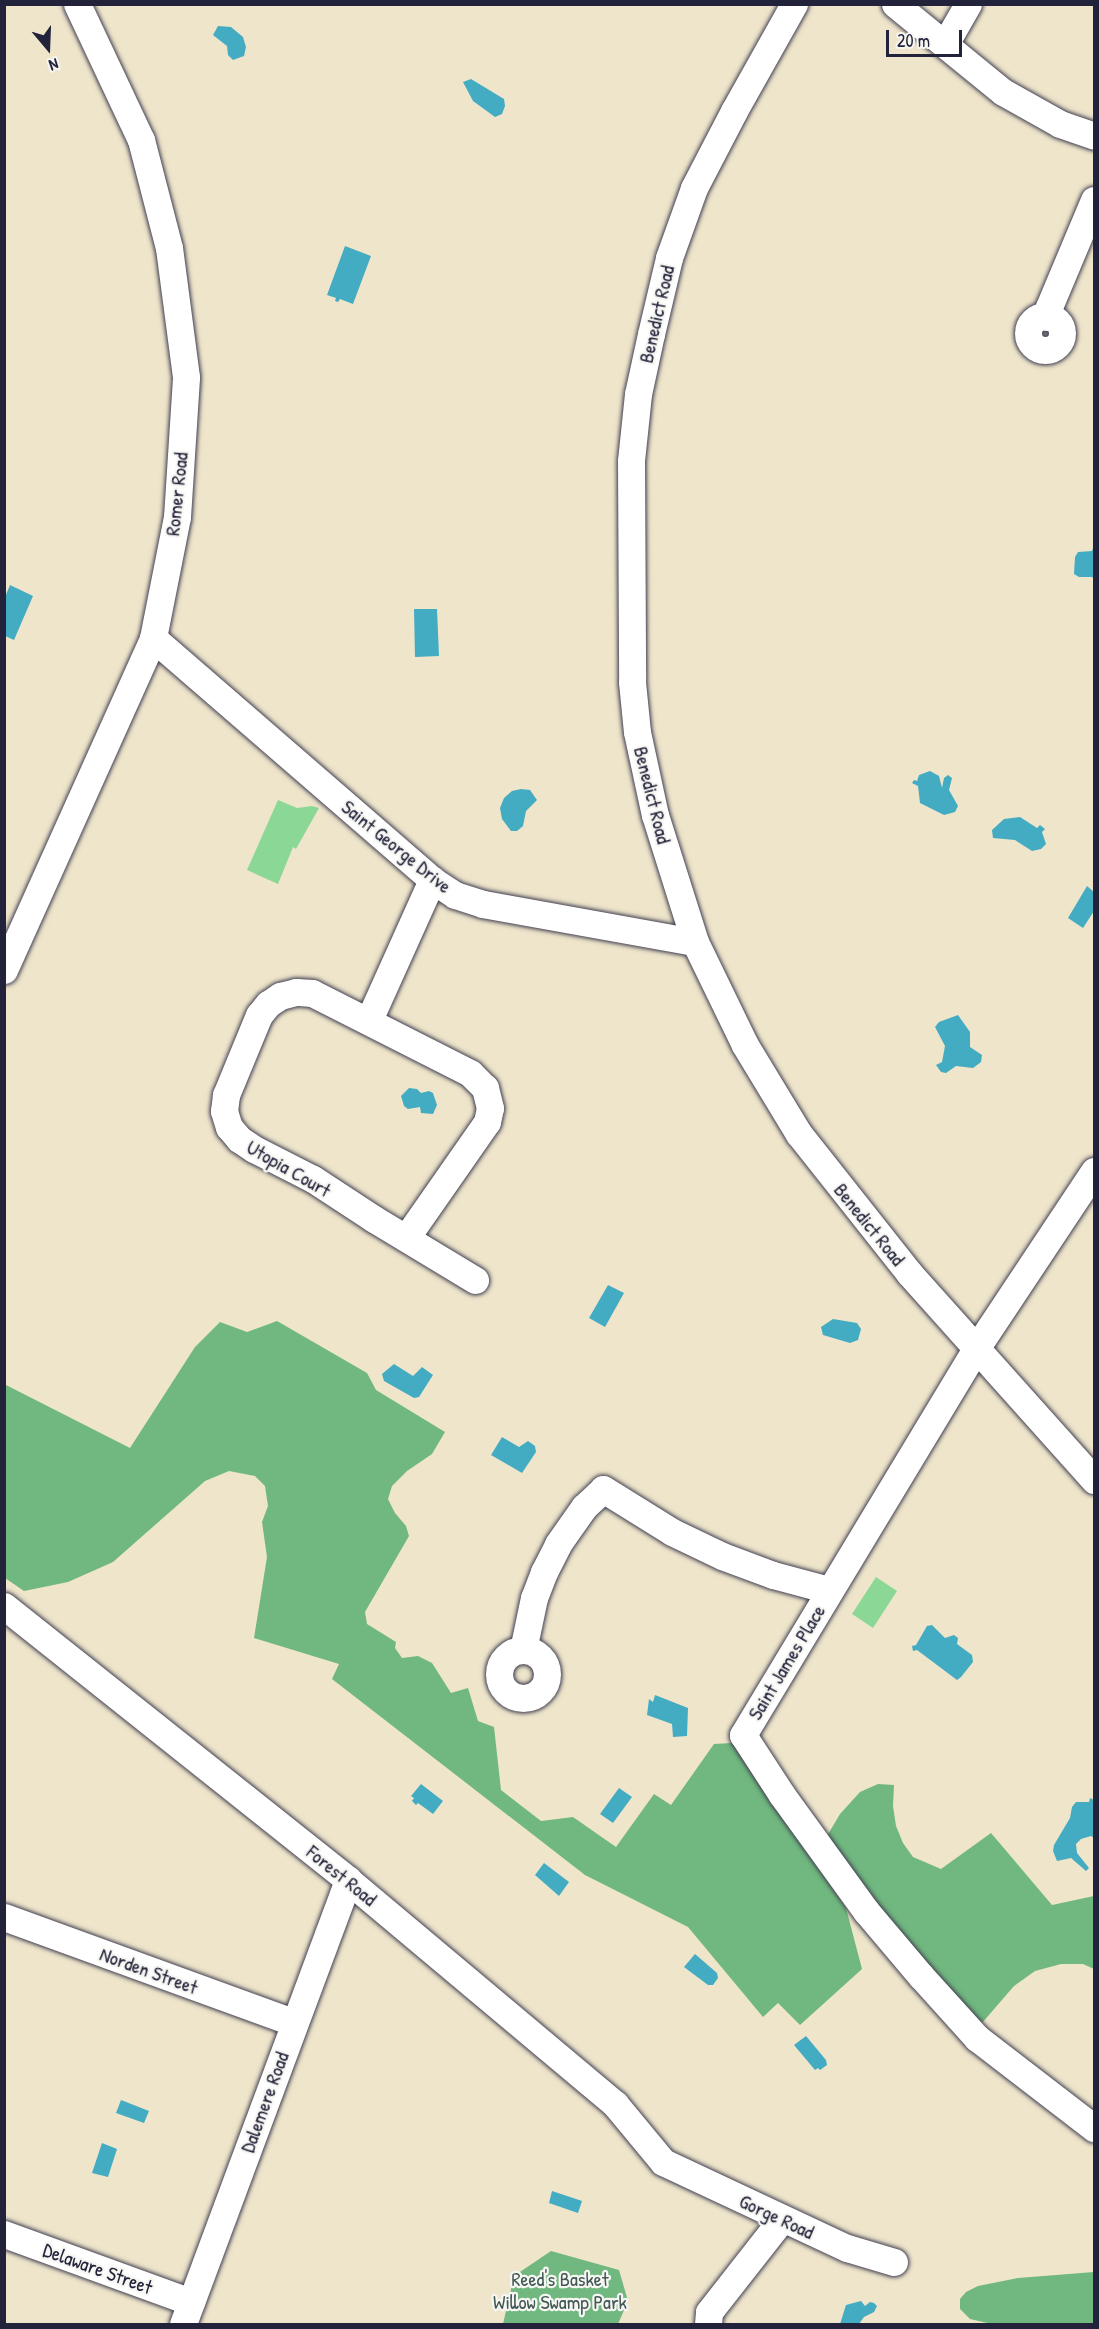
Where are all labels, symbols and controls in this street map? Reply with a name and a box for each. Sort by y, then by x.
north arrow [18,18,78,78]
scale bar [889,18,966,56]
text: 20 m [897,28,930,53]
text: N [46,53,61,77]
street label: Benedict Road [633,263,679,365]
street label: Romer Road [160,451,192,537]
street label: Benedict Road [629,744,677,846]
street label: Saint George Drive [337,794,457,898]
street label: Utopia Court [243,1134,335,1202]
street label: Benedict Road [829,1178,911,1270]
street label: Saint James Place [742,1600,830,1724]
street label: Forest Road [302,1840,382,1910]
street label: Norden Street [97,1941,201,1999]
street label: Dalemere Road [235,2048,293,2156]
street label: Gorge Road [736,2188,818,2244]
street label: Delaware Street [40,2237,156,2299]
park label: Reed's Basket Willow Swamp Park [493,2266,627,2313]

